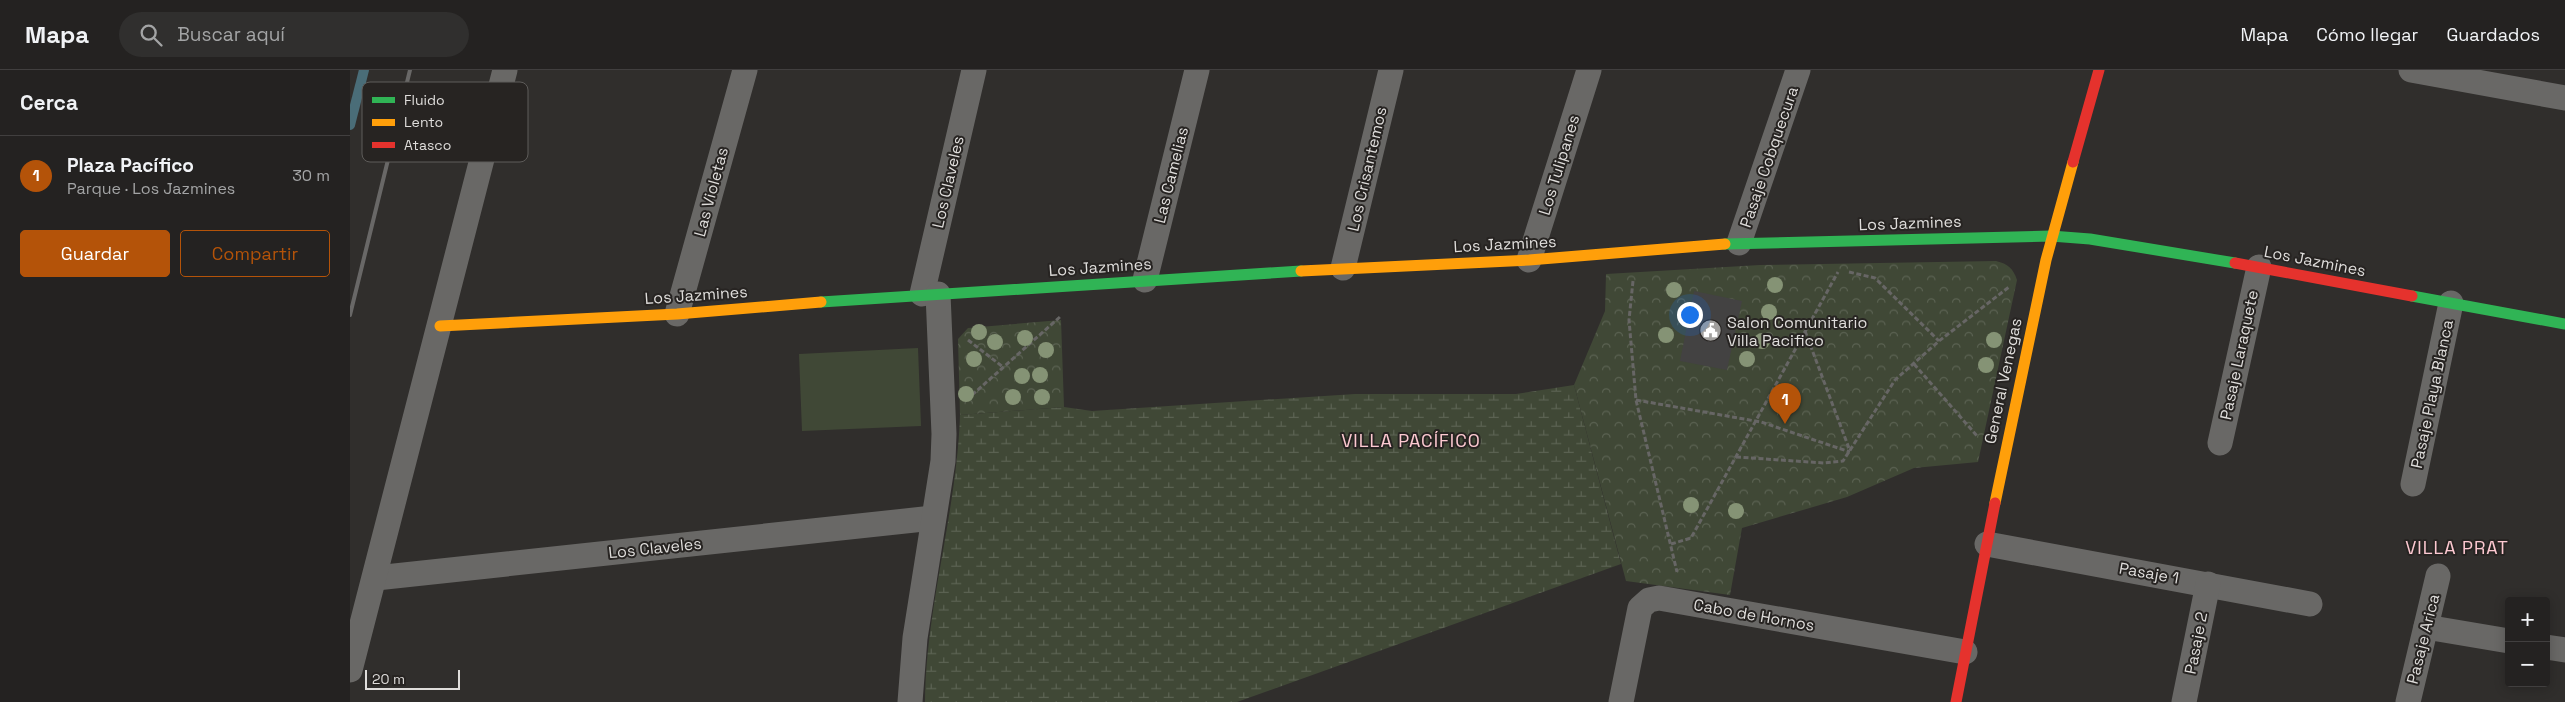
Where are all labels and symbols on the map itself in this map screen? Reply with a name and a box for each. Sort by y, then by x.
legend [362,82,528,162]
street label: Pasaje Cobquecura [1735,84,1803,230]
text: Fluido [404,91,445,109]
street label: Los Crisantemos [1342,105,1392,233]
street label: Los Tulipanes [1534,112,1584,218]
text: Lento [404,113,443,131]
street label: Las Camelias [1149,125,1193,225]
street label: Los Claveles [927,134,969,230]
text: Atasco [404,136,451,154]
street label: Las Violetas [689,145,733,239]
street label: Los Jazmines [1858,211,1962,235]
street label: Los Jazmines [1453,231,1557,257]
street label: Los Jazmines [2262,241,2368,281]
street label: Los Jazmines [1048,253,1152,281]
street label: Los Jazmines [644,281,748,309]
street label: Pasaje Laraquete [2215,288,2263,422]
your location [1677,302,1703,328]
place label: Salon Comunitario Villa Pacifico [1727,312,1867,351]
street label: General Venegas [1979,316,2027,446]
street label: Pasaje Playa Blanca [2406,318,2458,470]
public building icon: Salon Comunitario Villa Pacifico [1699,319,1723,343]
pin: 1 [1769,383,1801,424]
district label: VILLA PACÍFICO [1341,429,1481,452]
street label: Los Claveles [607,533,703,563]
district label: VILLA PRAT [2405,536,2509,559]
street label: Pasaje 1 [2117,557,2181,589]
street label: Pasaje Arica [2402,592,2444,686]
street label: Cabo de Hornos [1692,594,1816,636]
street label: Pasaje 2 [2180,610,2212,676]
scale bar [365,667,460,690]

